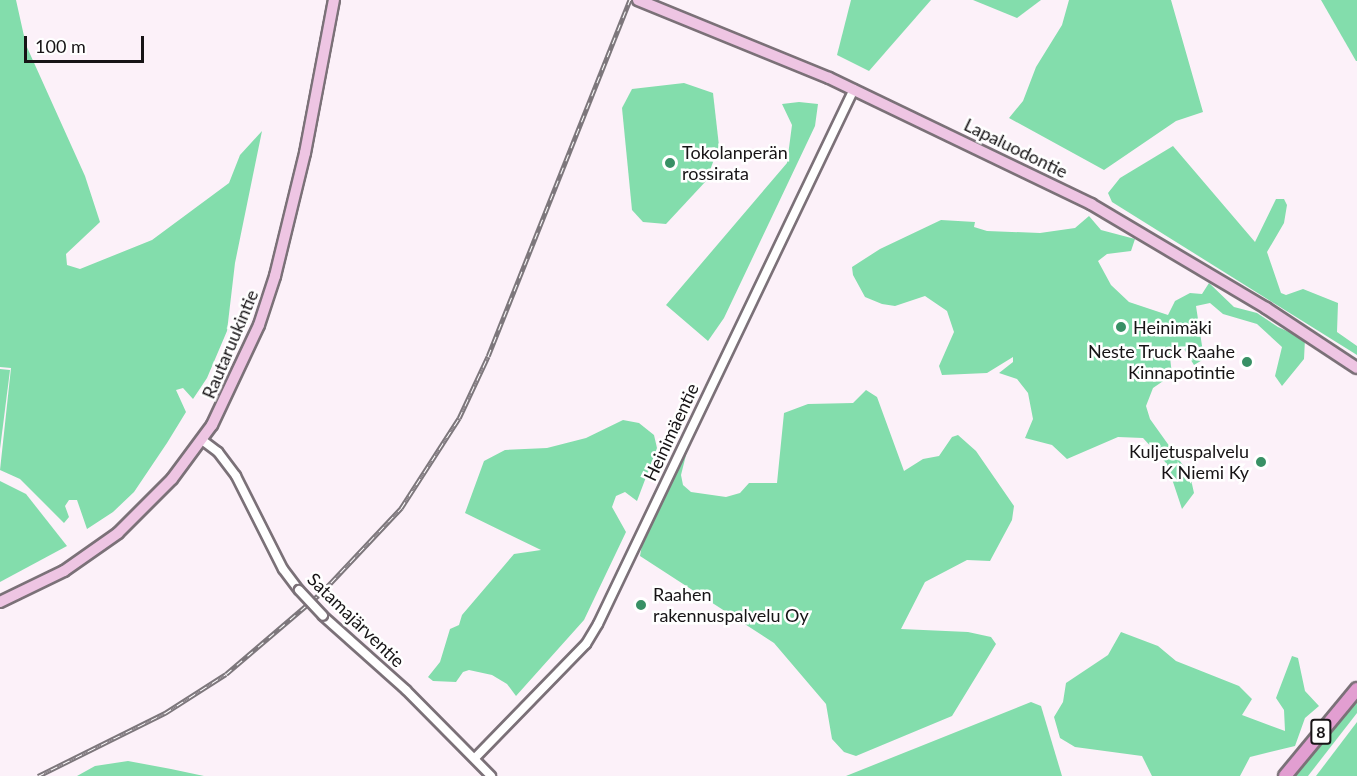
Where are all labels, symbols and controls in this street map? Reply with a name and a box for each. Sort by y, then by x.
scale bar [27,24,147,62]
text: 100 m [35,35,86,57]
street label: Lapaluodontie [961,114,1071,182]
place label: Tokolanperän rossirata [682,142,788,184]
marker: Tokolanperän rossirata [663,156,677,170]
street label: Rautaruukintie [197,286,263,402]
place label: Heinimäki [1133,316,1212,338]
marker: Heinimäki [1114,320,1128,334]
place label: Neste Truck Raahe Kinnapotintie [1088,341,1235,384]
marker: Neste Truck Raahe Kinnapotintie [1240,355,1254,369]
street label: Heinimäentie [639,380,703,484]
place label: Kuljetuspalvelu K Niemi Ky [1129,441,1249,484]
marker: Kuljetuspalvelu K Niemi Ky [1254,455,1268,469]
street label: Satamajärventie [303,568,409,672]
place label: Raahen rakennuspalvelu Oy [653,584,809,626]
marker: Raahen rakennuspalvelu Oy [634,598,648,612]
road number: 8 [1309,719,1333,745]

